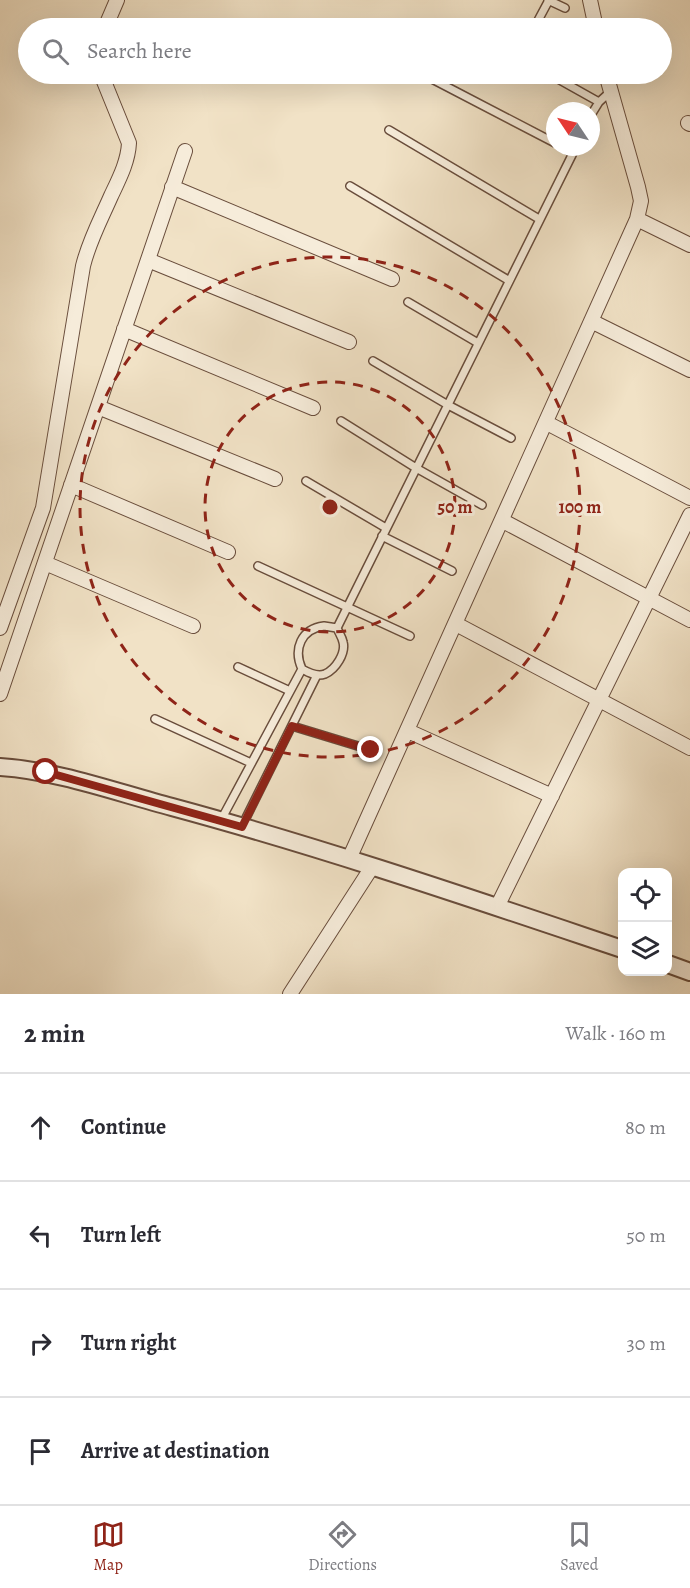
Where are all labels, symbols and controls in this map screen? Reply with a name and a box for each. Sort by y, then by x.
search box [18,18,672,84]
icon: search [39,35,72,68]
text: Search here [87,36,192,66]
north arrow [546,102,600,156]
text: 50 m [438,495,472,519]
text: 100 m [559,495,601,519]
centre of rings [320,497,340,517]
route end [357,736,383,762]
route start [32,758,58,784]
map controls [618,868,672,976]
button: locate [618,868,672,922]
button: layers [618,922,672,976]
text: 2 min [24,1016,85,1051]
text: Walk · 160 m [566,1020,666,1047]
icon: ahead [24,1111,57,1144]
text: Continue [81,1112,166,1142]
text: 80 m [625,1114,666,1141]
icon: left [24,1219,57,1252]
text: Turn left [81,1220,161,1250]
text: 50 m [626,1222,666,1249]
icon: right [24,1327,57,1360]
text: Turn right [81,1328,177,1358]
text: 30 m [626,1330,666,1357]
icon: arrive [24,1435,57,1468]
text: Arrive at destination [81,1436,270,1466]
tab: Map [92,1518,125,1576]
tab: Directions [308,1518,377,1576]
tab: Saved [560,1518,598,1576]

